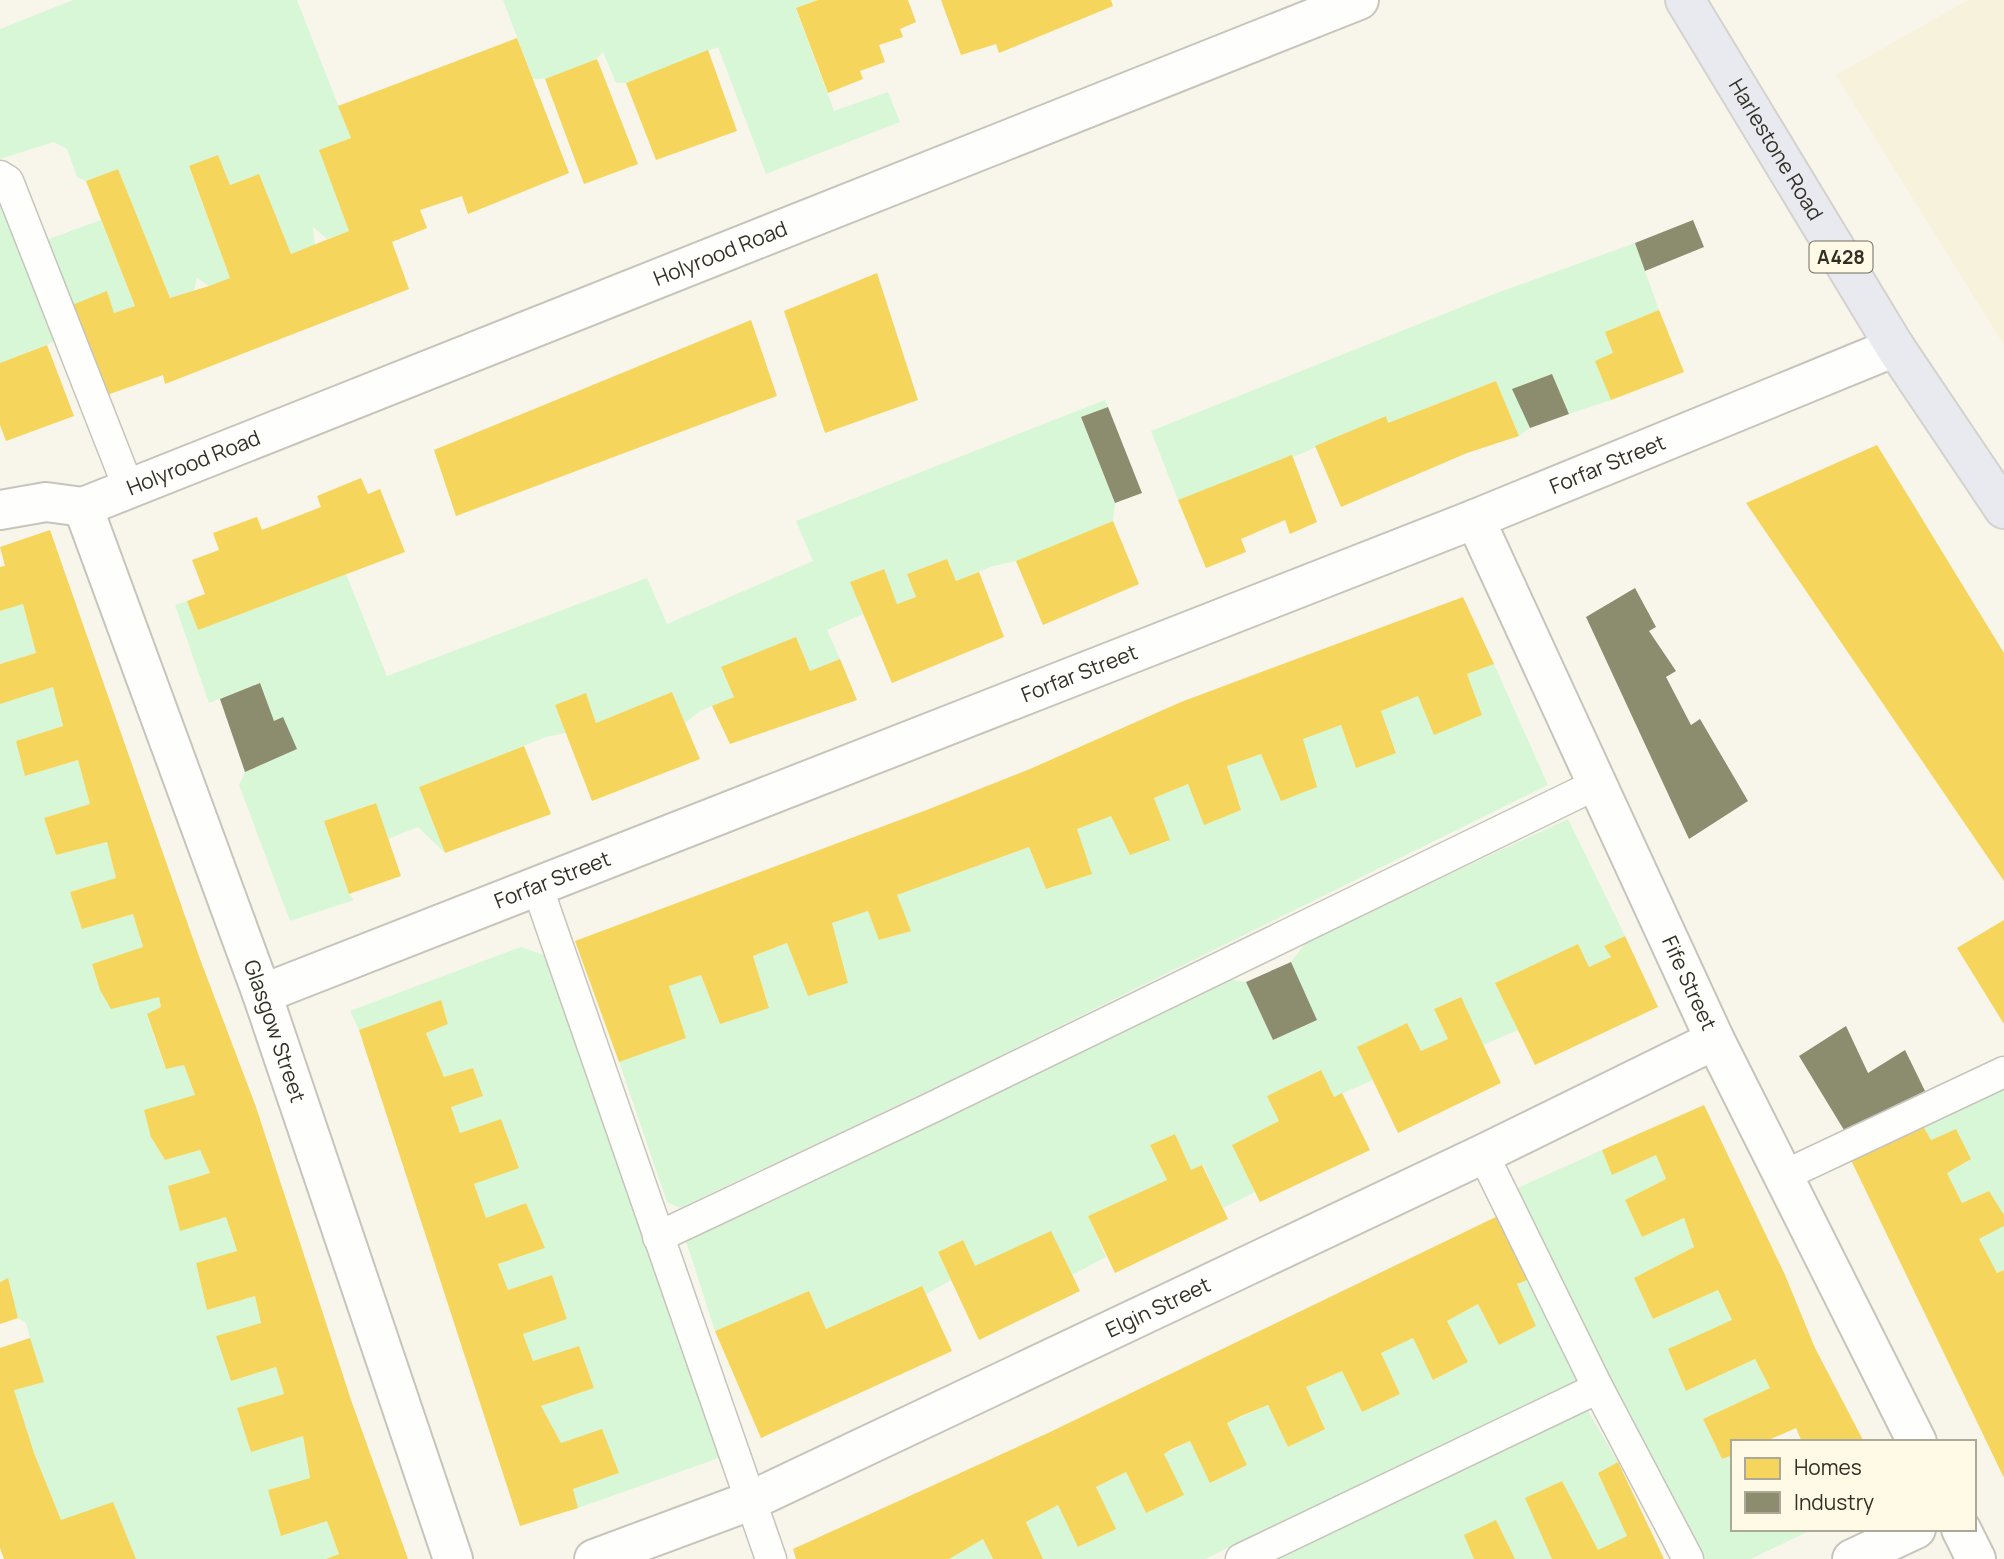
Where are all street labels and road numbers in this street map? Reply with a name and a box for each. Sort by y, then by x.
street label: Harlestone Road [1723,73,1830,225]
street label: Holyrood Road [649,214,791,292]
road number: A428 [1810,242,1872,272]
street label: Holyrood Road [122,423,264,501]
street label: Forfar Street [1545,428,1669,500]
street label: Forfar Street [1017,638,1141,708]
street label: Forfar Street [490,844,614,915]
street label: Fife Street [1656,931,1723,1034]
street label: Glasgow Street [238,956,313,1106]
street label: Elgin Street [1101,1270,1215,1344]

